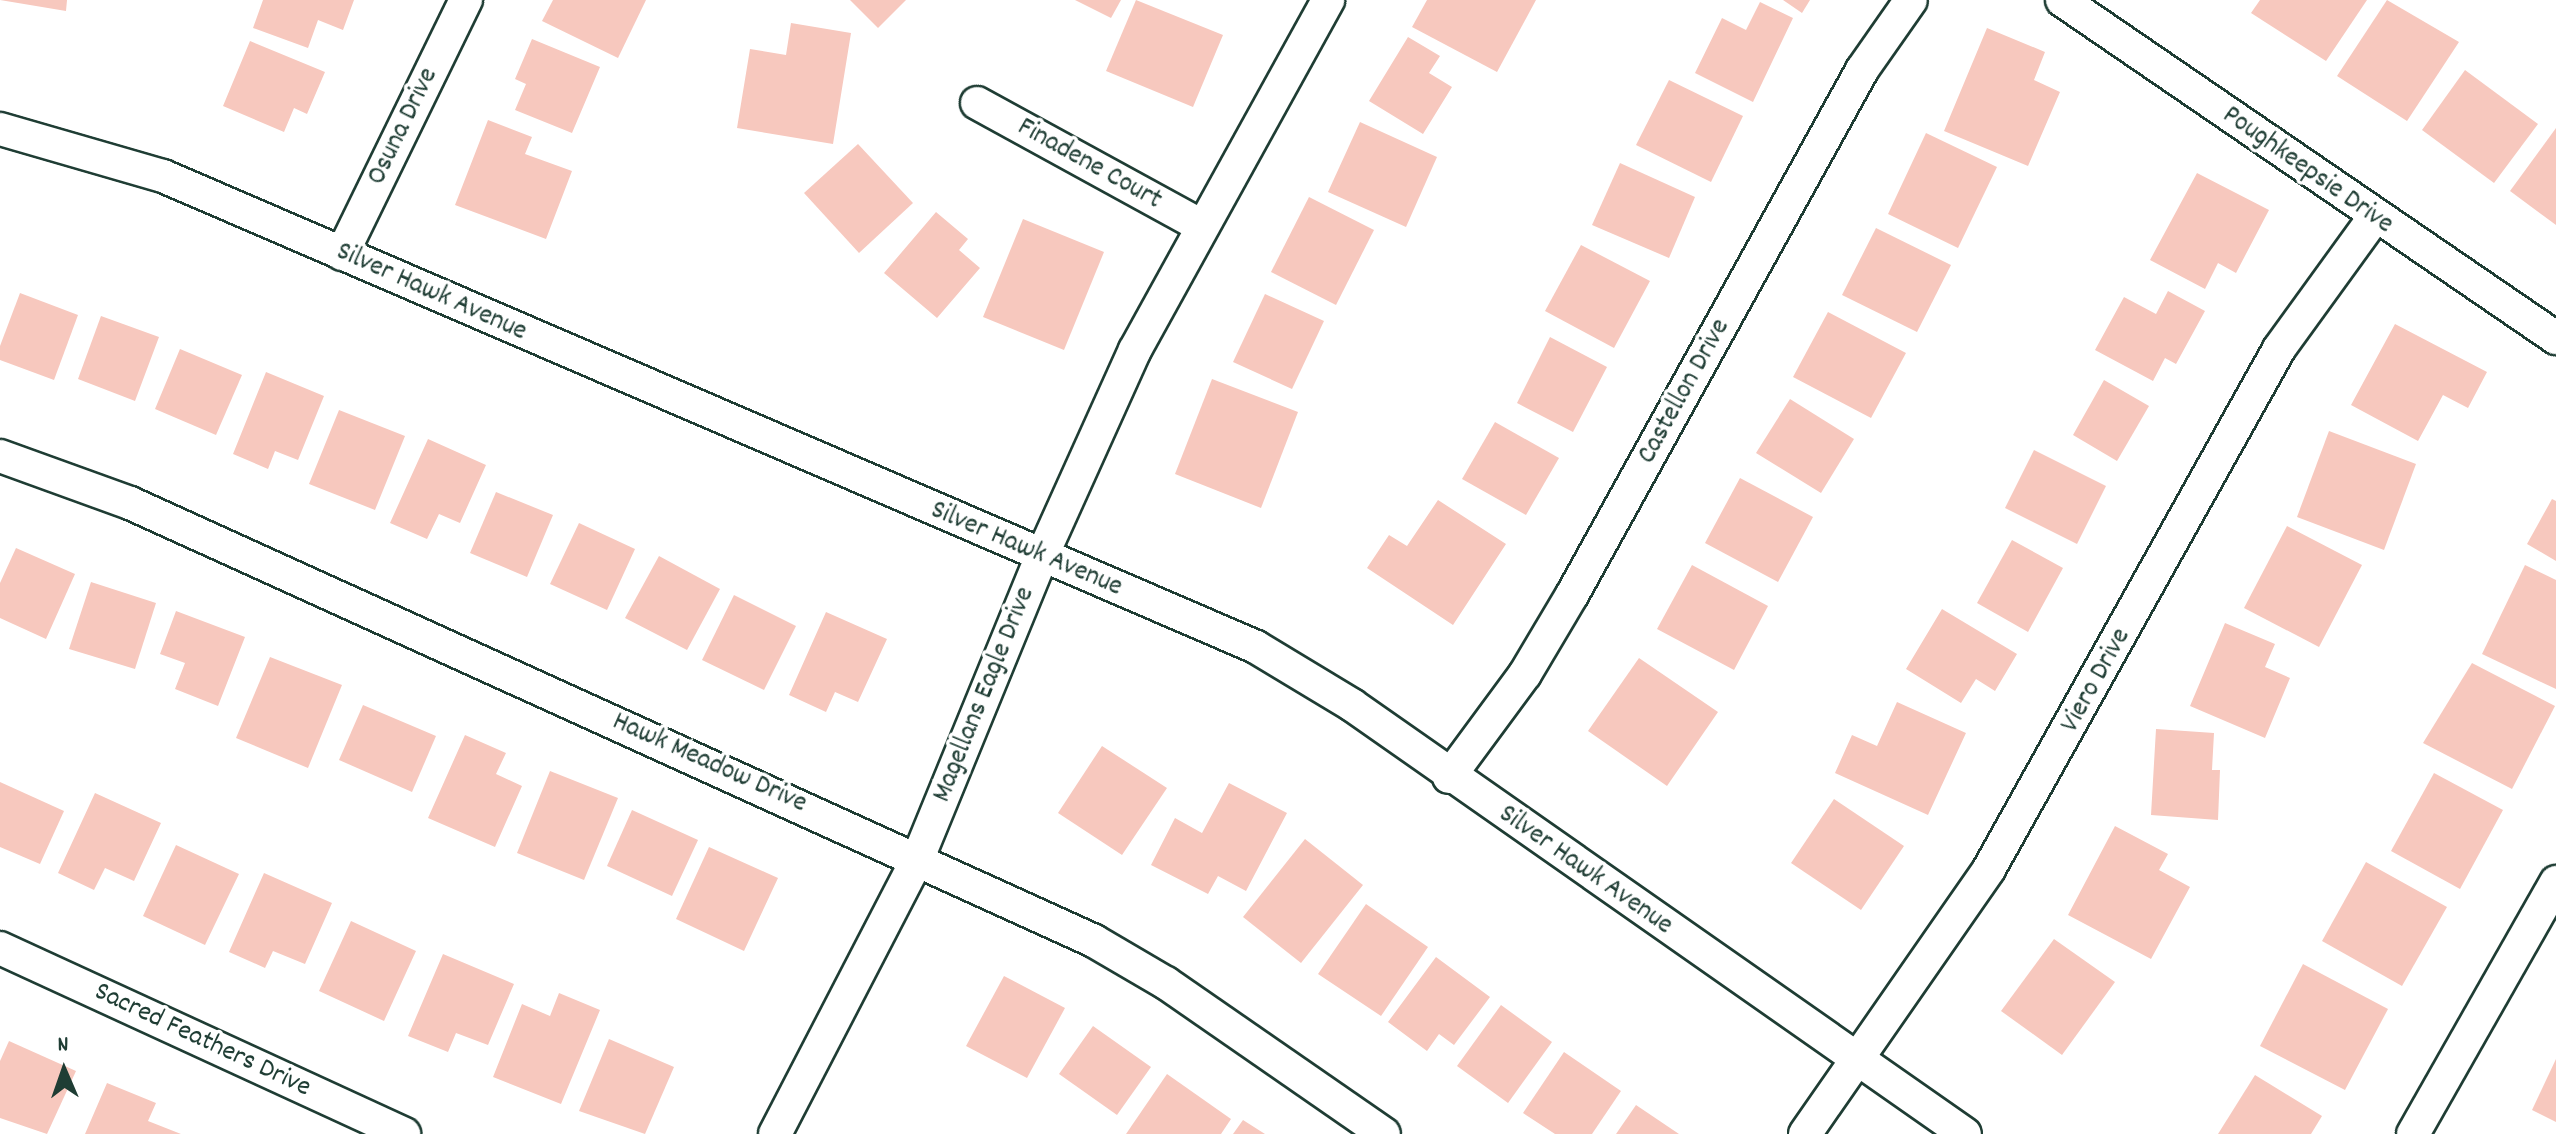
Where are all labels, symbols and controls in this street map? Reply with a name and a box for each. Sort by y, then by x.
street label: Osuna Drive [361,63,447,191]
street label: Poughkeepsie Drive [2215,100,2399,242]
street label: Finadene Court [1011,112,1167,218]
street label: Silver Hawk Avenue [331,236,531,350]
street label: Castellon Drive [1631,314,1739,470]
street label: Silver Hawk Avenue [925,494,1127,606]
street label: Magellans Eagle Drive [926,582,1044,808]
street label: Viero Drive [2055,623,2139,739]
street label: Hawk Meadow Drive [607,706,811,822]
street label: Silver Hawk Avenue [1491,798,1679,944]
street label: Sacred Feathers Drive [88,976,316,1106]
north arrow [24,1030,104,1110]
text: N [57,1030,69,1061]

